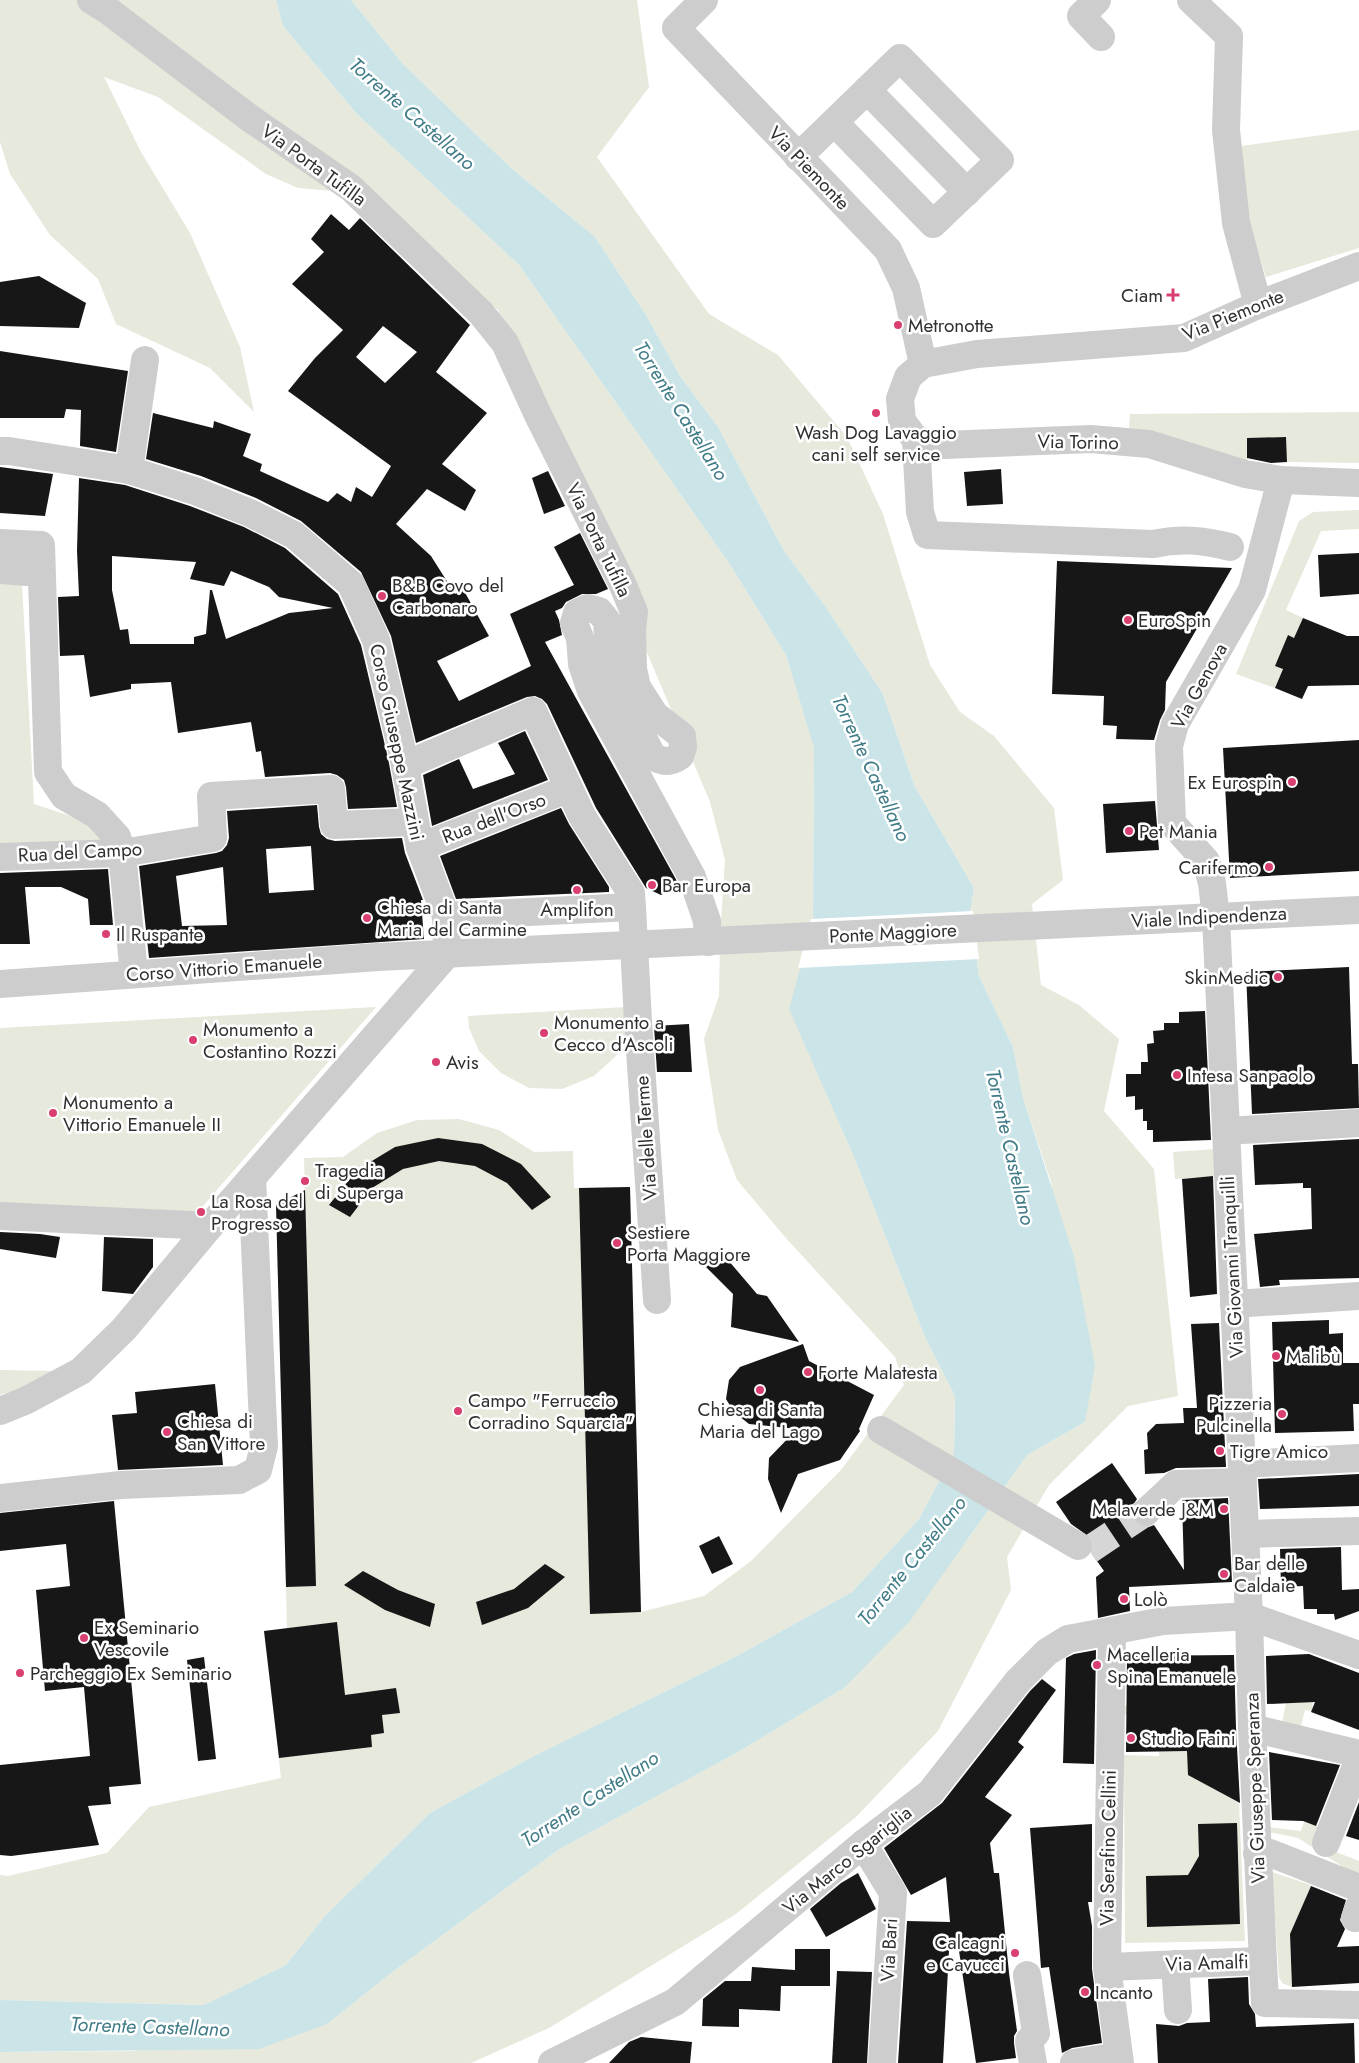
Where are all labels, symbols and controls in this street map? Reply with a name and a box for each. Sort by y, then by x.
water label: Torrente Castellano [342,51,482,177]
street label: Via Porta Tufilla [256,118,372,212]
street label: Via Piemonte [762,120,856,216]
place label: Ciam [1121,282,1163,309]
street label: Via Piemonte [1178,282,1288,348]
marker: Ciam [1167,289,1179,301]
place label: Metronotte [908,312,994,339]
marker: Metronotte [892,319,904,331]
water label: Torrente Castellano [627,336,736,486]
marker: Wash Dog Lavaggio cani self service [870,407,882,419]
place label: Wash Dog Lavaggio cani self service [795,419,957,468]
street label: Via Torino [1037,428,1119,456]
street label: Via Porta Tufilla [560,478,638,602]
place label: B&B Covo del Carbonaro [392,572,504,621]
marker: B&B Covo del Carbonaro [376,590,388,602]
place label: EuroSpin [1138,607,1211,634]
marker: EuroSpin [1122,614,1134,626]
street label: Via Genova [1164,638,1234,734]
street label: Corso Giuseppe Mazzini [363,641,431,843]
water label: Torrente Castellano [824,690,918,847]
place label: Ex Eurospin [1187,769,1282,796]
marker: Ex Eurospin [1286,776,1298,788]
street label: Rua dell'Orso [438,786,550,850]
place label: Pet Mania [1139,818,1217,845]
marker: Pet Mania [1123,825,1135,837]
street label: Rua del Campo [17,835,143,869]
place label: Carifermo [1178,854,1259,881]
marker: Carifermo [1263,861,1275,873]
place label: Bar Europa [662,872,751,899]
marker: Bar Europa [646,879,658,891]
marker: Amplifon [571,884,583,896]
place label: Chiesa di Santa Maria del Carmine [377,894,527,943]
place label: Amplifon [540,896,614,923]
street label: Viale Indipendenza [1130,899,1288,935]
marker: Chiesa di Santa Maria del Carmine [361,912,373,924]
street label: Ponte Maggiore [828,916,958,950]
place label: Il Ruspante [116,921,204,948]
marker: Il Ruspante [100,928,112,940]
street label: Corso Vittorio Emanuele [125,948,323,988]
place label: SkinMedic [1184,964,1268,991]
marker: SkinMedic [1272,971,1284,983]
place label: Monumento a Cecco d'Ascoli [554,1009,673,1058]
place label: Monumento a Costantino Rozzi [203,1016,337,1065]
marker: Monumento a Cecco d'Ascoli [538,1027,550,1039]
marker: Monumento a Costantino Rozzi [187,1034,199,1046]
place label: Avis [446,1049,479,1076]
marker: Avis [430,1056,442,1068]
place label: Intesa Sanpaolo [1187,1062,1313,1089]
water label: Torrente Castellano [978,1066,1042,1228]
marker: Intesa Sanpaolo [1171,1069,1183,1081]
street label: Via delle Terme [628,1075,664,1201]
place label: Monumento a Vittorio Emanuele II [63,1089,221,1138]
marker: Monumento a Vittorio Emanuele II [47,1107,59,1119]
place label: Tragedia di Superga [315,1157,404,1206]
marker: Tragedia di Superga [299,1175,311,1187]
street label: Via Giovanni Tranquilli [1214,1175,1250,1359]
place label: La Rosa del Progresso [211,1188,303,1237]
marker: La Rosa del Progresso [195,1206,207,1218]
place label: Sestiere Porta Maggiore [627,1219,751,1268]
marker: Sestiere Porta Maggiore [611,1237,623,1249]
place label: Malibù [1286,1343,1341,1370]
marker: Malibù [1270,1350,1282,1362]
place label: Forte Malatesta [818,1359,938,1386]
marker: Forte Malatesta [802,1366,814,1378]
marker: Chiesa di Santa Maria del Lago [754,1384,766,1396]
place label: Campo "Ferruccio Corradino Squarcia" [468,1387,633,1436]
place label: Pizzeria Pulcinella [1196,1390,1272,1439]
place label: Chiesa di Santa Maria del Lago [698,1396,822,1445]
marker: Campo "Ferruccio Corradino Squarcia" [452,1405,464,1417]
place label: Chiesa di San Vittore [177,1408,265,1457]
marker: Pizzeria Pulcinella [1276,1408,1288,1420]
marker: Chiesa di San Vittore [161,1426,173,1438]
place label: Tigre Amico [1230,1438,1328,1465]
marker: Tigre Amico [1214,1445,1226,1457]
water label: Torrente Castellano [851,1490,974,1632]
place label: Melaverde J&M [1092,1496,1214,1523]
marker: Melaverde J&M [1218,1503,1230,1515]
place label: Bar delle Caldaie [1234,1550,1305,1599]
marker: Bar delle Caldaie [1218,1568,1230,1580]
place label: Lolò [1134,1586,1168,1613]
marker: Lolò [1118,1593,1130,1605]
place label: Ex Seminario Vescovile [94,1614,199,1663]
marker: Ex Seminario Vescovile [78,1632,90,1644]
place label: Macelleria Spina Emanuele [1107,1641,1237,1690]
marker: Macelleria Spina Emanuele [1091,1659,1103,1671]
place label: Parcheggio Ex Seminario [30,1660,232,1687]
marker: Parcheggio Ex Seminario [14,1667,26,1679]
street label: Via Giuseppe Speranza [1238,1692,1272,1884]
place label: Studio Faini [1141,1725,1236,1752]
marker: Studio Faini [1125,1732,1137,1744]
water label: Torrente Castellano [515,1743,665,1854]
street label: Via Serafino Cellini [1093,1770,1123,1926]
street label: Via Marco Sgariglia [777,1799,917,1921]
street label: Via Bari [874,1918,904,1982]
place label: Calcagni e Cavucci [926,1929,1005,1978]
marker: Calcagni e Cavucci [1009,1947,1021,1959]
street label: Via Amalfi [1165,1948,1249,1978]
place label: Incanto [1095,1979,1153,2006]
marker: Incanto [1079,1986,1091,1998]
water label: Torrente Castellano [70,2010,230,2044]

